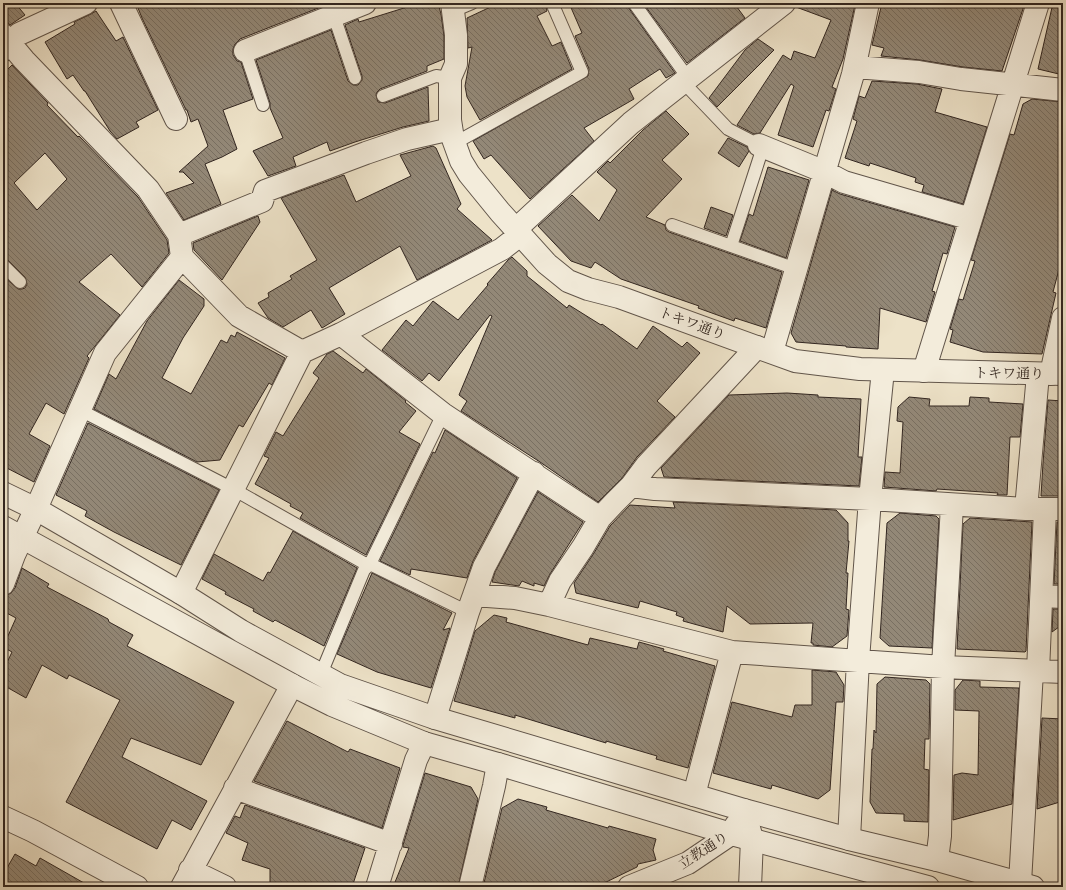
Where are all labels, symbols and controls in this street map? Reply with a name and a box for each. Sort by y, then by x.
street label: トキワ通り [656,303,728,343]
street label: トキワ通り [974,363,1044,383]
street label: 立教通り [675,827,731,873]

